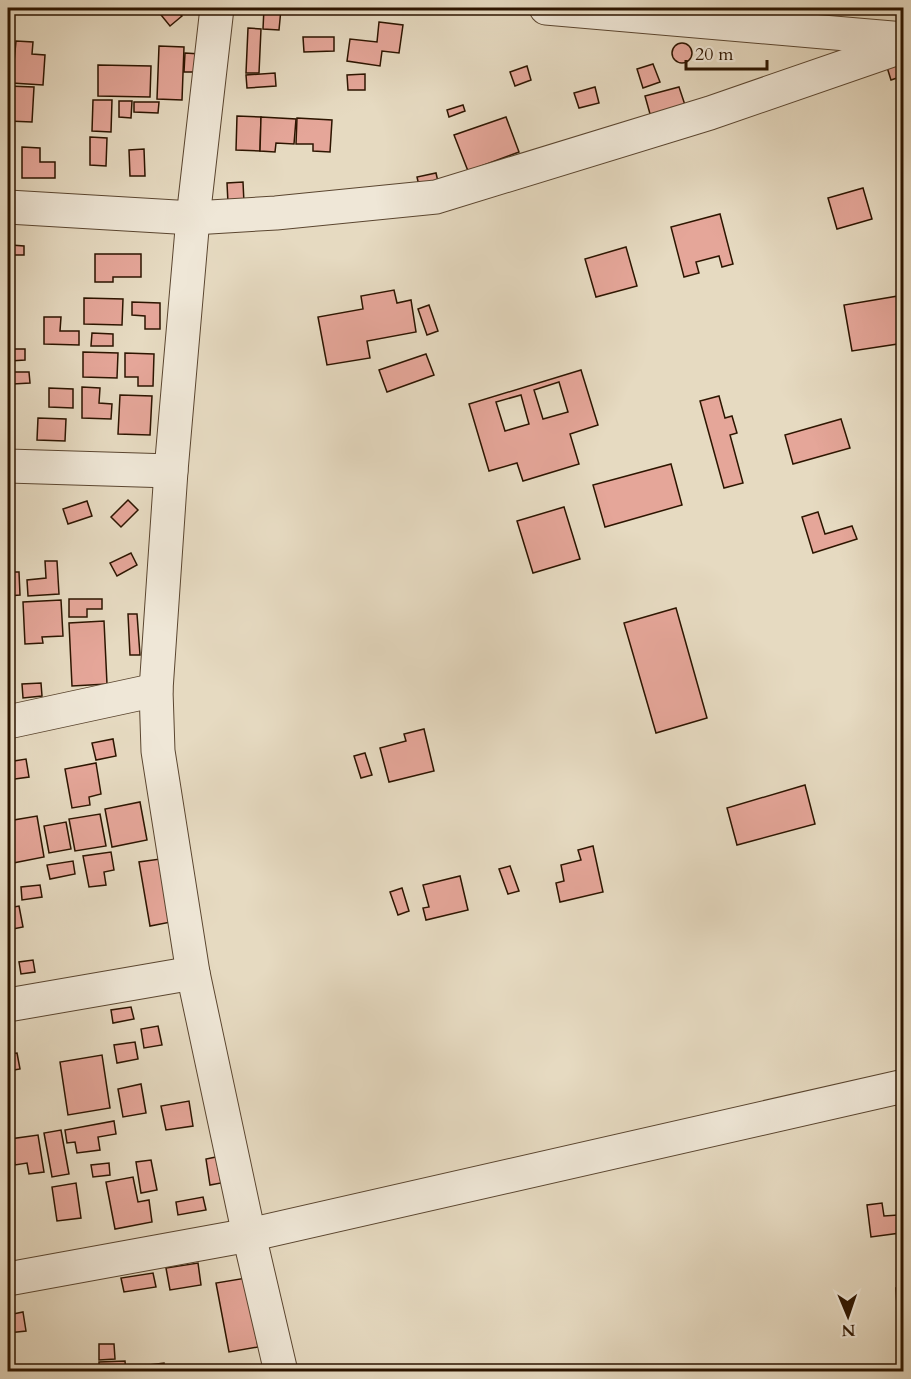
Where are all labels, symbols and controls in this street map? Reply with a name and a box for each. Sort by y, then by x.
scale bar [686,33,767,71]
text: 20 m [695,42,734,67]
north arrow [818,1286,878,1346]
text: N [841,1319,856,1341]

